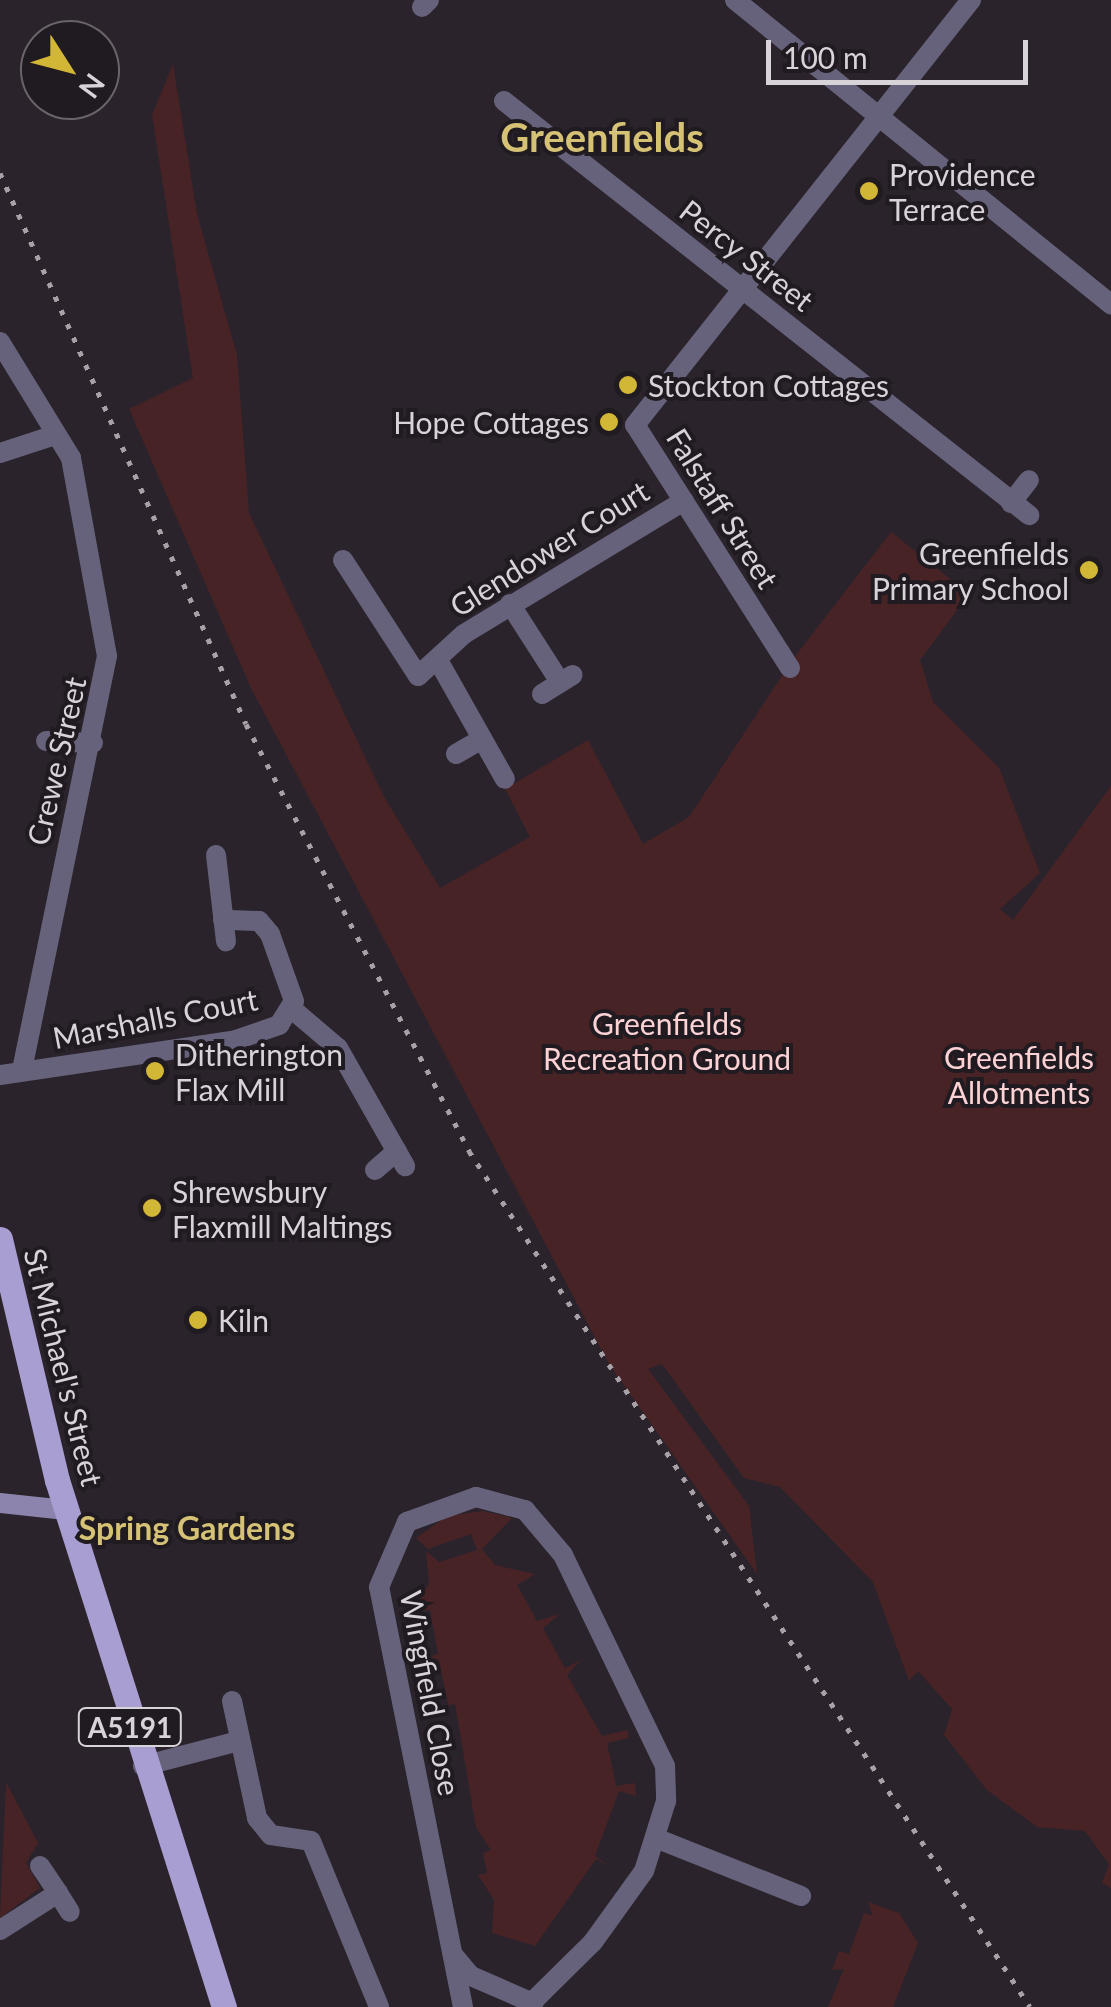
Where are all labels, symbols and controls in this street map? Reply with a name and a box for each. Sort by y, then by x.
north arrow [20,20,120,120]
scale bar [771,20,1034,82]
text: 100 m [783,39,868,75]
text: N [73,68,113,105]
district label: Greenfields [500,113,704,161]
place label: Providence Terrace [889,156,1036,226]
marker: Providence Terrace [858,180,880,202]
street label: Percy Street [673,192,821,318]
place label: Stockton Cottages [648,367,889,403]
marker: Stockton Cottages [617,374,639,396]
place label: Hope Cottages [393,404,589,440]
marker: Hope Cottages [598,411,620,433]
street label: Falstaff Street [660,421,786,595]
street label: Glendower Court [443,472,655,624]
place label: Greenfields Primary School [871,535,1069,606]
marker: Greenfields Primary School [1078,559,1100,581]
street label: Crewe Street [19,673,93,849]
street label: Marshalls Court [50,981,260,1055]
park label: Greenfields Recreation Ground [543,1005,791,1076]
place label: Ditherington Flax Mill [175,1036,343,1106]
park label: Greenfields Allotments [944,1039,1094,1110]
marker: Ditherington Flax Mill [144,1060,166,1082]
place label: Shrewsbury Flaxmill Maltings [172,1173,393,1244]
marker: Shrewsbury Flaxmill Maltings [141,1197,163,1219]
street label: St Michael's Street [17,1245,111,1489]
place label: Kiln [218,1302,269,1338]
marker: Kiln [187,1309,209,1331]
district label: Spring Gardens [79,1509,295,1547]
street label: Wingfield Close [393,1587,469,1799]
road number: A5191 [78,1704,182,1750]

